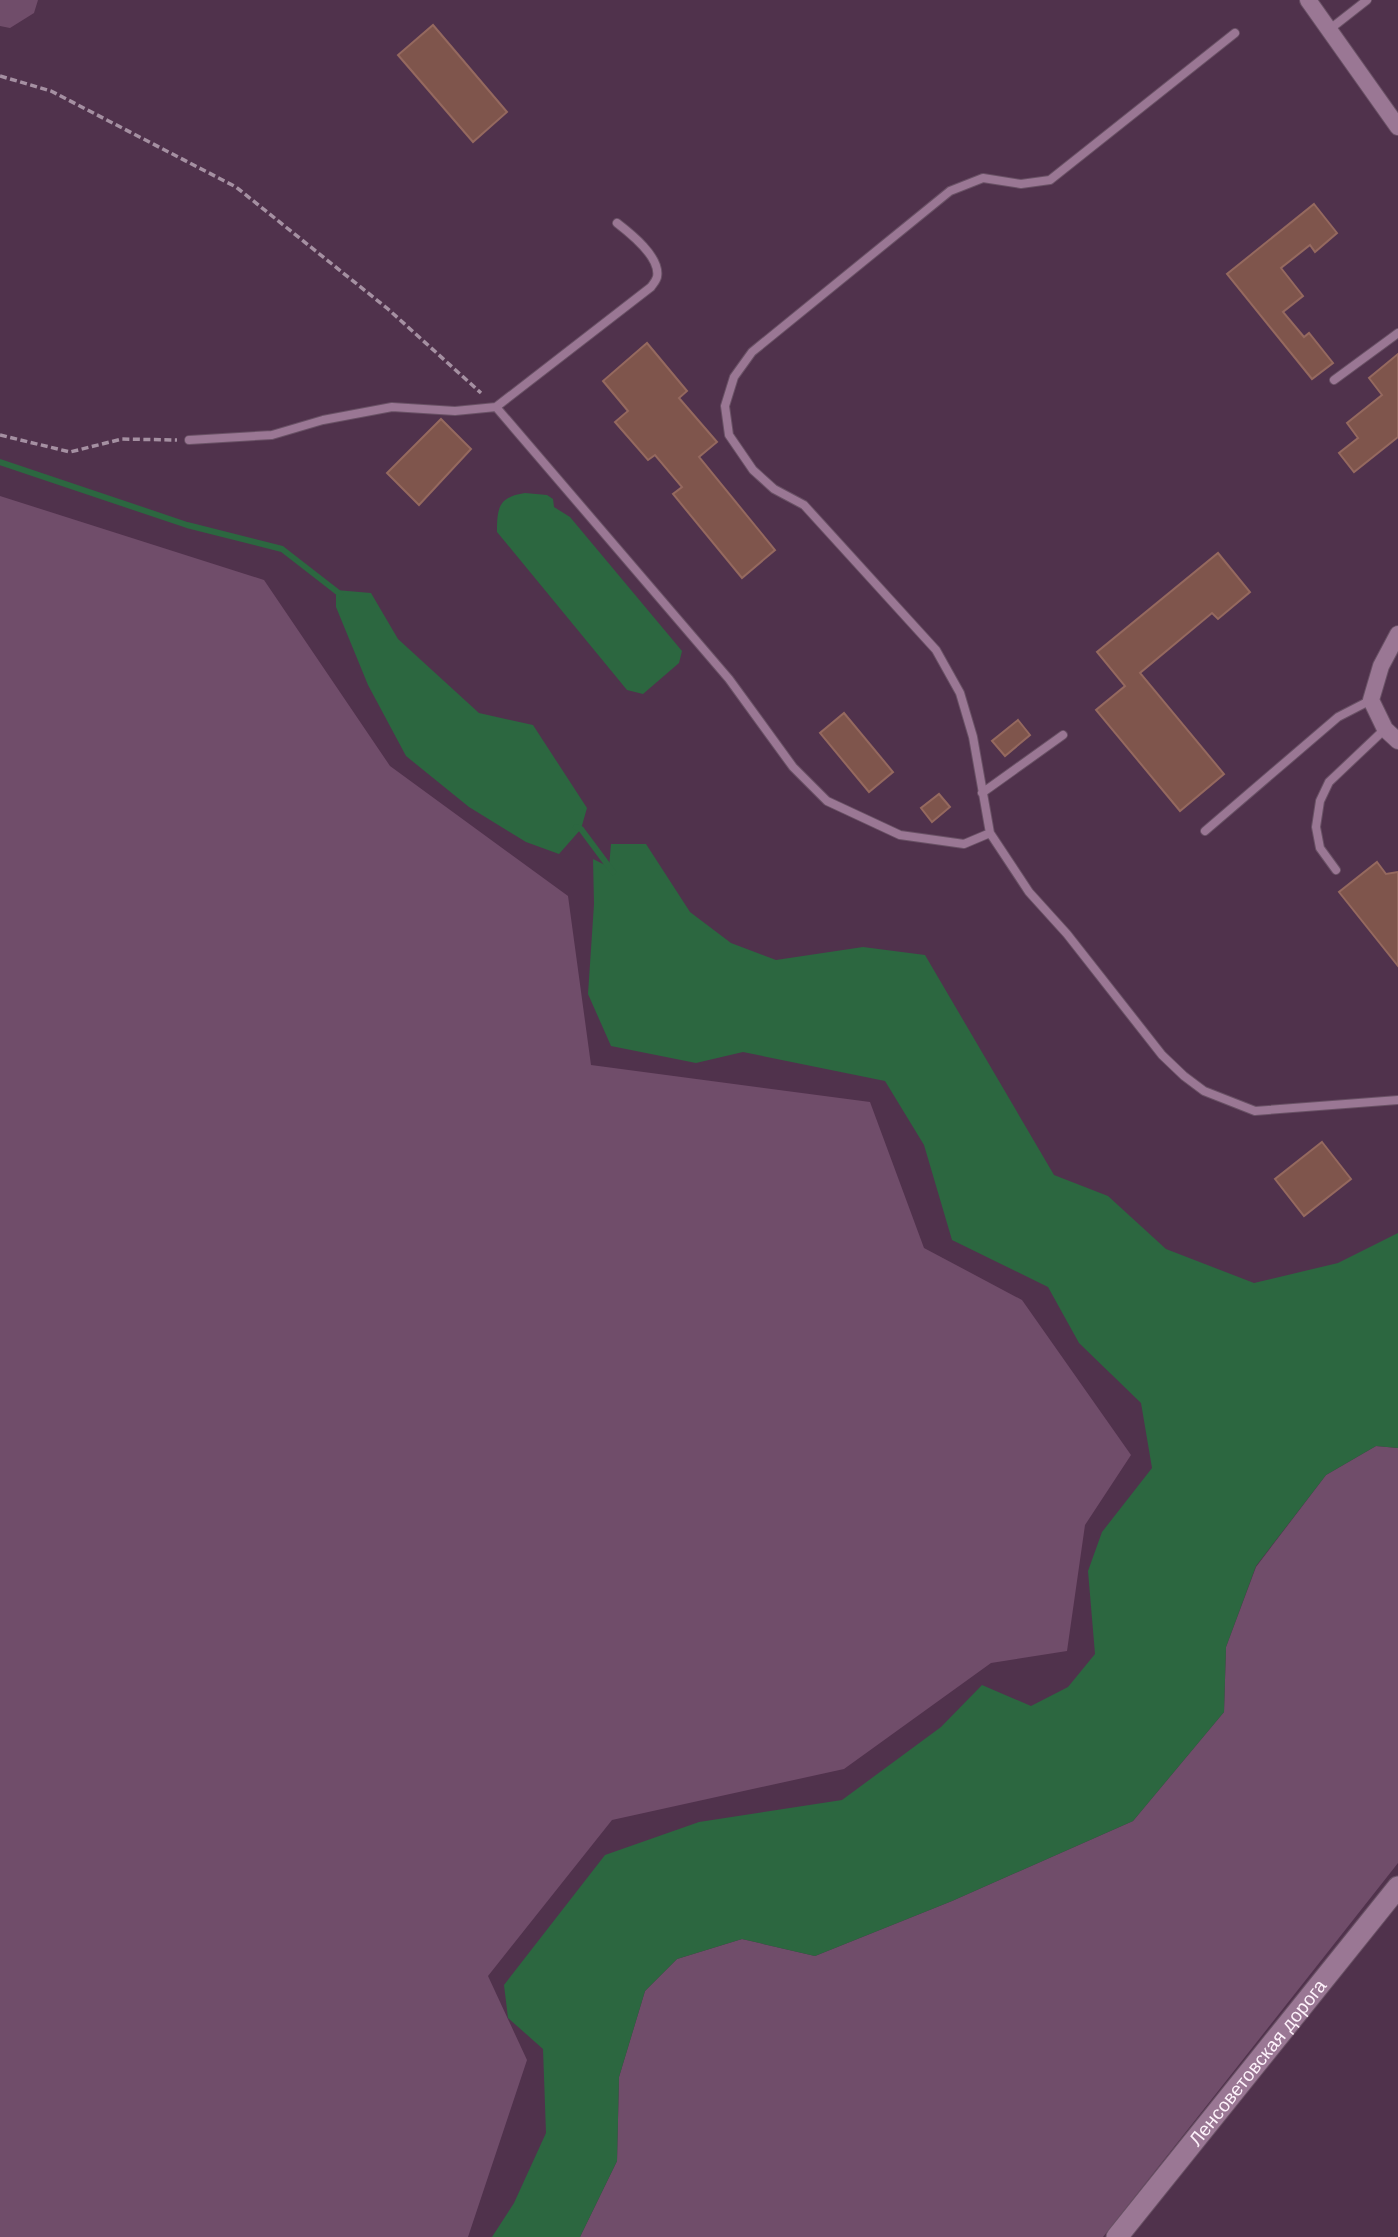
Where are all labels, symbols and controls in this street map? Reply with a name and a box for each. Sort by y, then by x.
street label: Ленсоветовская дорога [1185,1975,1331,2150]

